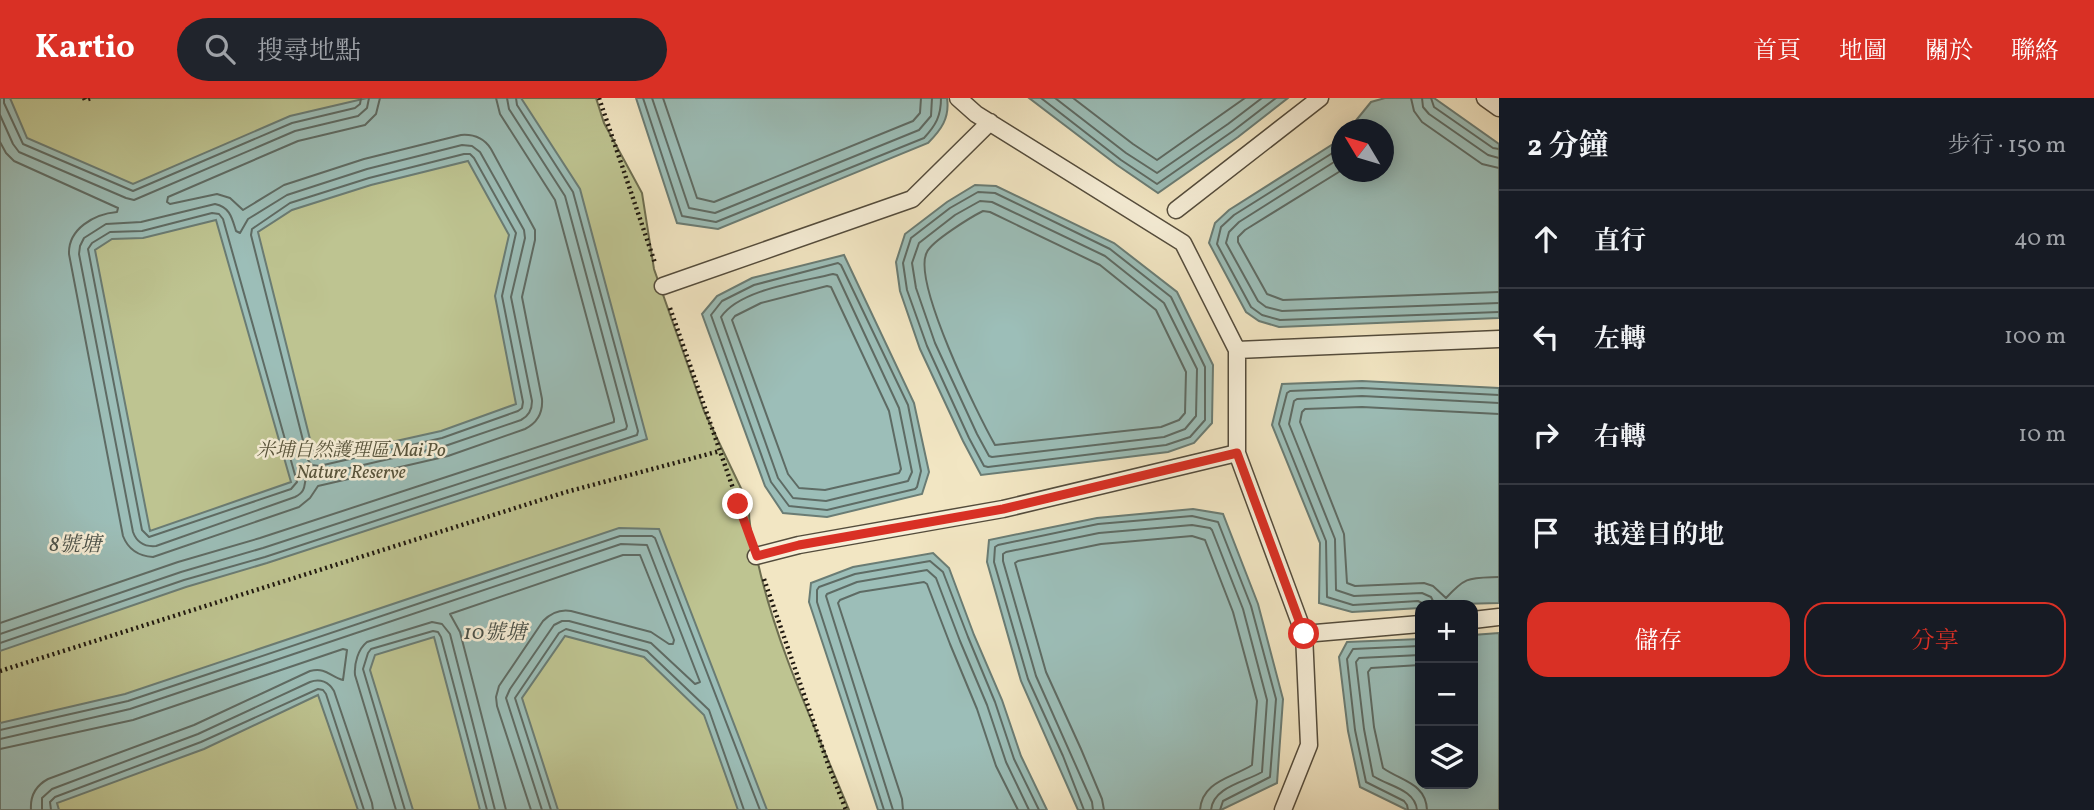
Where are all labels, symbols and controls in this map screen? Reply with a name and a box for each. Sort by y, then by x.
search box [177,18,667,81]
text: Kartio [35,26,135,72]
icon: search [201,30,239,68]
text: 搜尋地點 [257,34,361,70]
text: 首頁 [1753,35,1801,69]
text: 地圖 [1839,35,1887,69]
text: 關於 [1925,35,1973,69]
text: 聯絡 [2011,35,2059,69]
north arrow [1331,119,1394,182]
text: 2 分鐘 [1527,126,1609,168]
text: 步行 · 150 m [1948,130,2066,162]
icon: ahead [1527,220,1565,258]
text: 40 m [2014,223,2066,255]
text: 直行 [1594,224,1646,260]
icon: left [1527,318,1565,356]
text: 100 m [2004,321,2066,353]
text: 左轉 [1594,322,1646,358]
icon: right [1527,416,1565,454]
text: 10 m [2018,419,2066,451]
text: 右轉 [1594,420,1646,456]
park label: 米埔自然護理區 Mai Po Nature Reserve [256,438,446,486]
route end [722,488,753,519]
icon: arrive [1527,514,1565,552]
text: 抵達目的地 [1594,518,1724,554]
water label: 8號塘 [49,531,104,560]
map controls [1415,600,1478,789]
button: + [1415,600,1478,663]
button: 儲存 [1527,602,1790,677]
button: 分享 [1804,602,2066,677]
route start [1288,618,1319,649]
water label: 10號塘 [464,619,529,648]
button: − [1415,663,1478,726]
button: layers [1415,726,1478,789]

